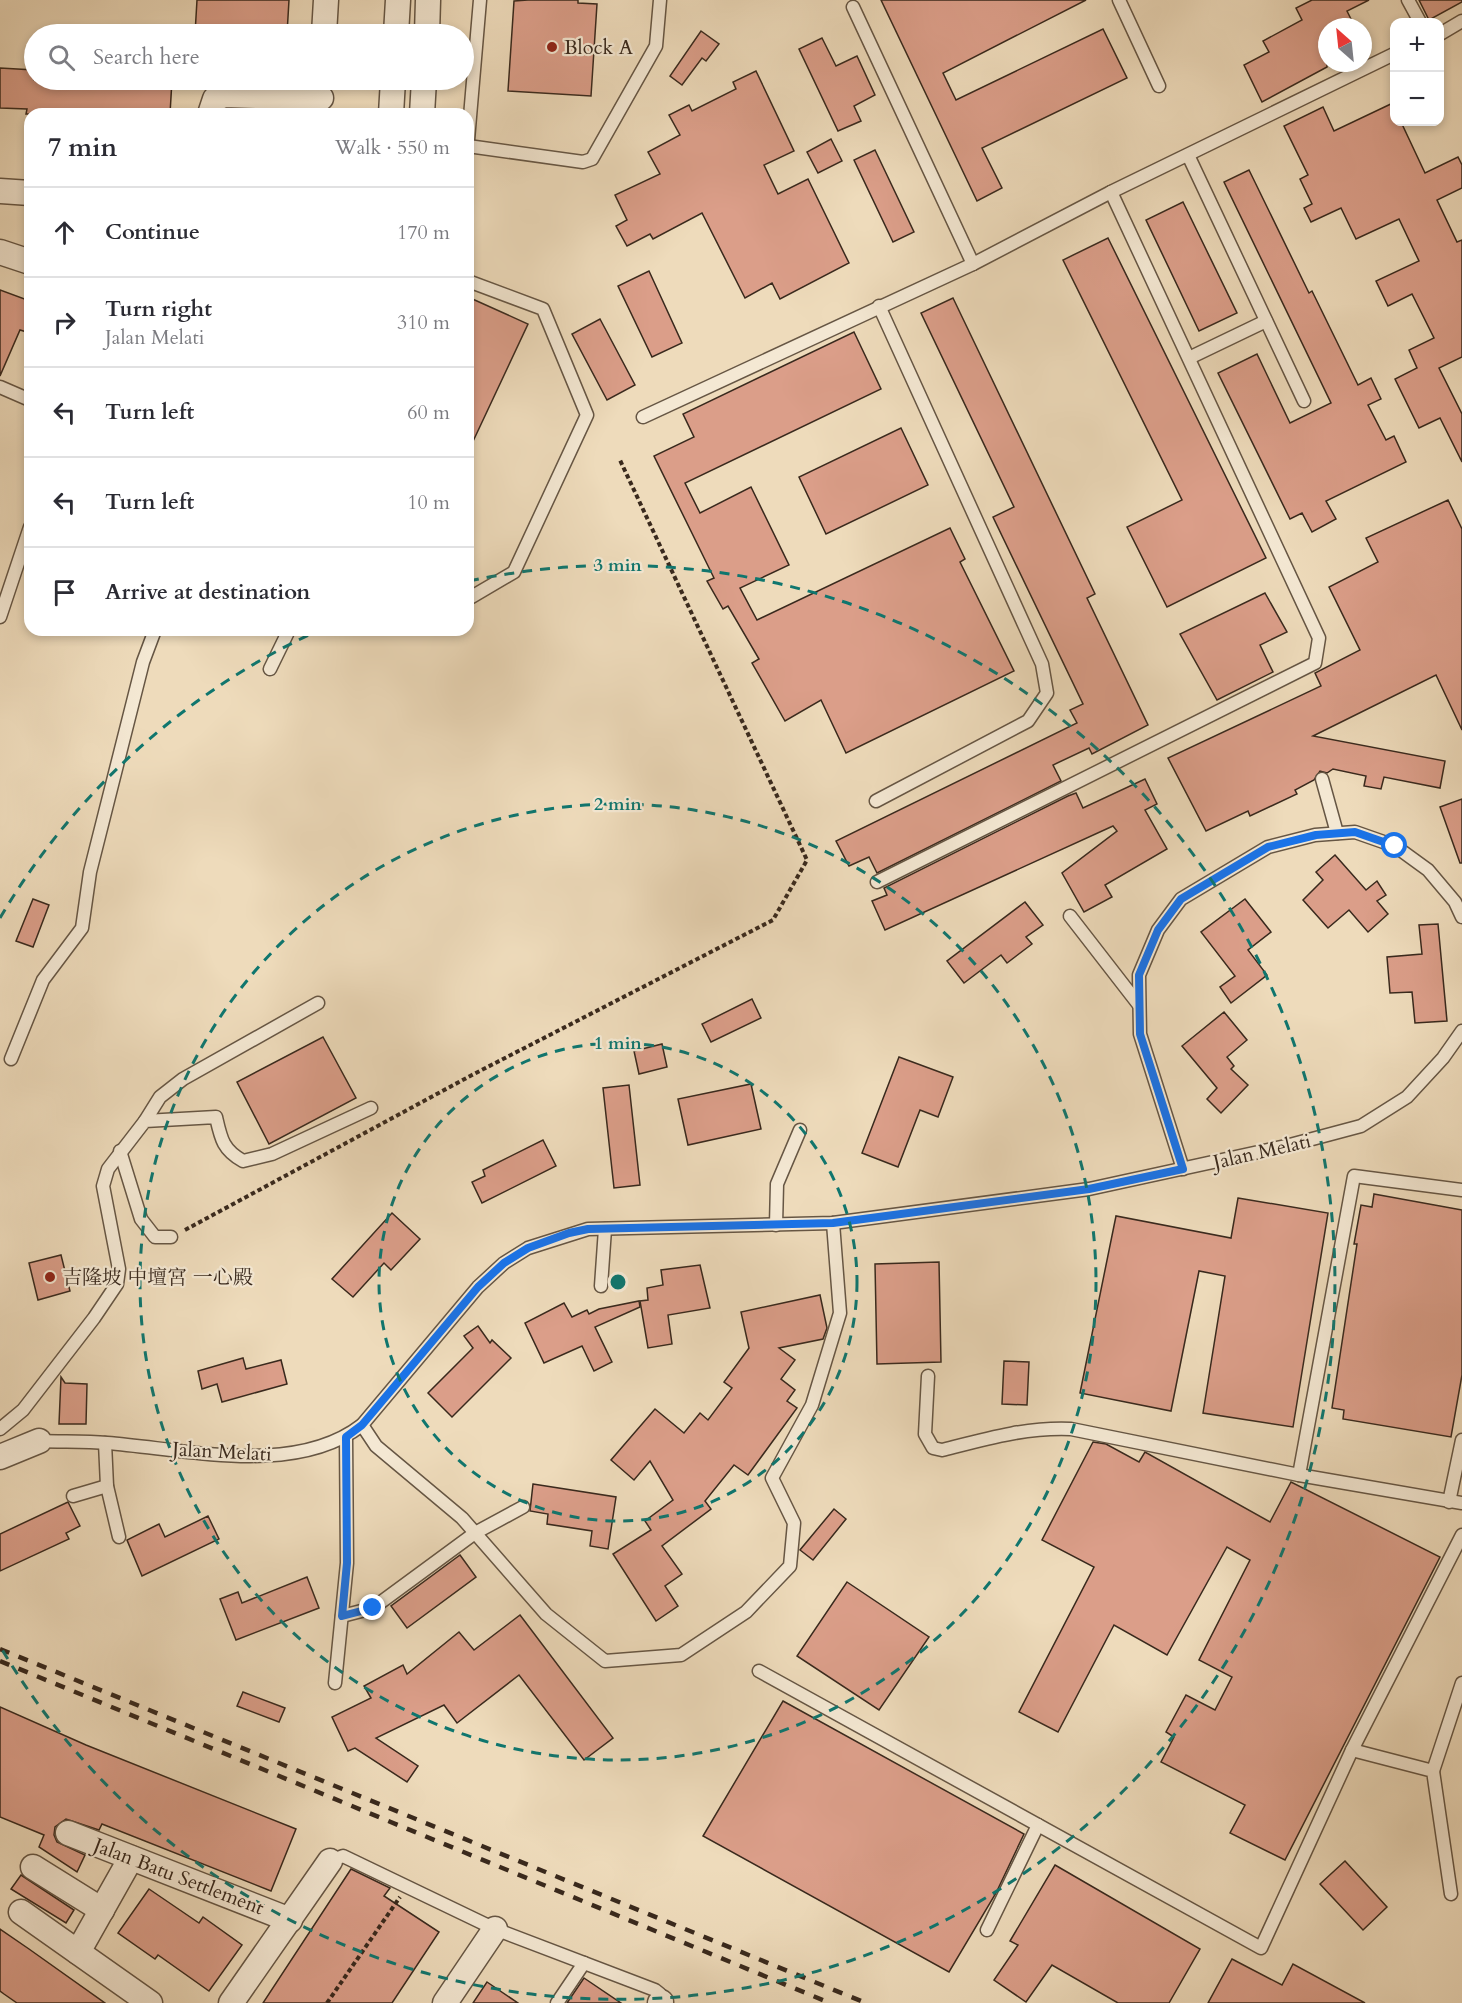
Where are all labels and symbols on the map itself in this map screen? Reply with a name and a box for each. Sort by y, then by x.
north arrow [1318,18,1372,72]
place label: Block A [564,34,634,61]
marker: Block A [545,40,559,54]
text: 3 min [594,553,642,578]
text: 2 min [594,792,642,817]
route start [1381,832,1407,858]
text: 1 min [594,1031,642,1056]
street label: Jalan Melati [1208,1127,1314,1177]
place label: 吉隆坡 中壇宮 一心殿 [62,1264,253,1291]
marker: 吉隆坡 中壇宮 一心殿 [43,1270,57,1284]
centre of rings [608,1272,628,1292]
street label: Jalan Melati [169,1435,273,1468]
route end [359,1594,385,1620]
street label: Jalan Batu Settlement [87,1830,268,1922]

